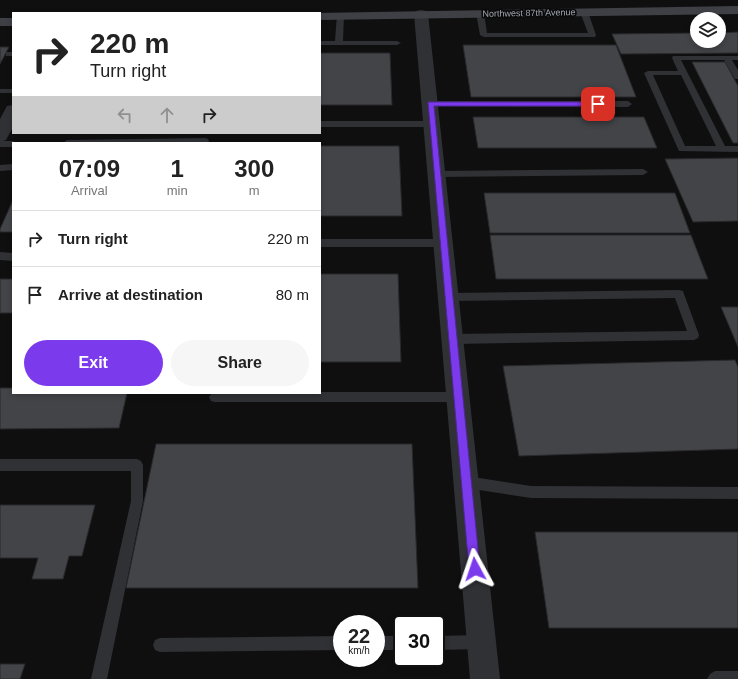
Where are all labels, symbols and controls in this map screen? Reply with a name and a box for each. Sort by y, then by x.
street label: Northwest 87th Avenue [482,7,576,19]
map controls [690,12,726,48]
button: layers [690,12,726,48]
icon: right [24,28,76,80]
text: 220 m [90,28,169,59]
text: Turn right [90,61,166,81]
pin [581,87,615,121]
icon: arrive [587,93,609,115]
icon: left [114,104,136,126]
icon: ahead [156,104,178,126]
icon: right [198,104,220,126]
text: 07:09 [59,155,120,182]
text: 1 [170,155,184,182]
text: 300 [234,155,274,182]
text: Arrival [71,183,108,198]
text: min [167,183,188,198]
text: m [249,183,260,198]
icon: right [24,228,46,250]
text: Turn right [58,230,128,247]
text: 220 m [267,230,309,247]
icon: arrive [24,284,46,306]
text: Arrive at destination [58,286,203,303]
text: 80 m [276,286,309,303]
button: Exit [24,340,163,386]
button: Share [171,340,309,386]
position arrow [454,548,496,590]
speed limit sign: 30 [393,615,445,667]
text: 22 [348,625,370,647]
text: km/h [348,645,370,656]

